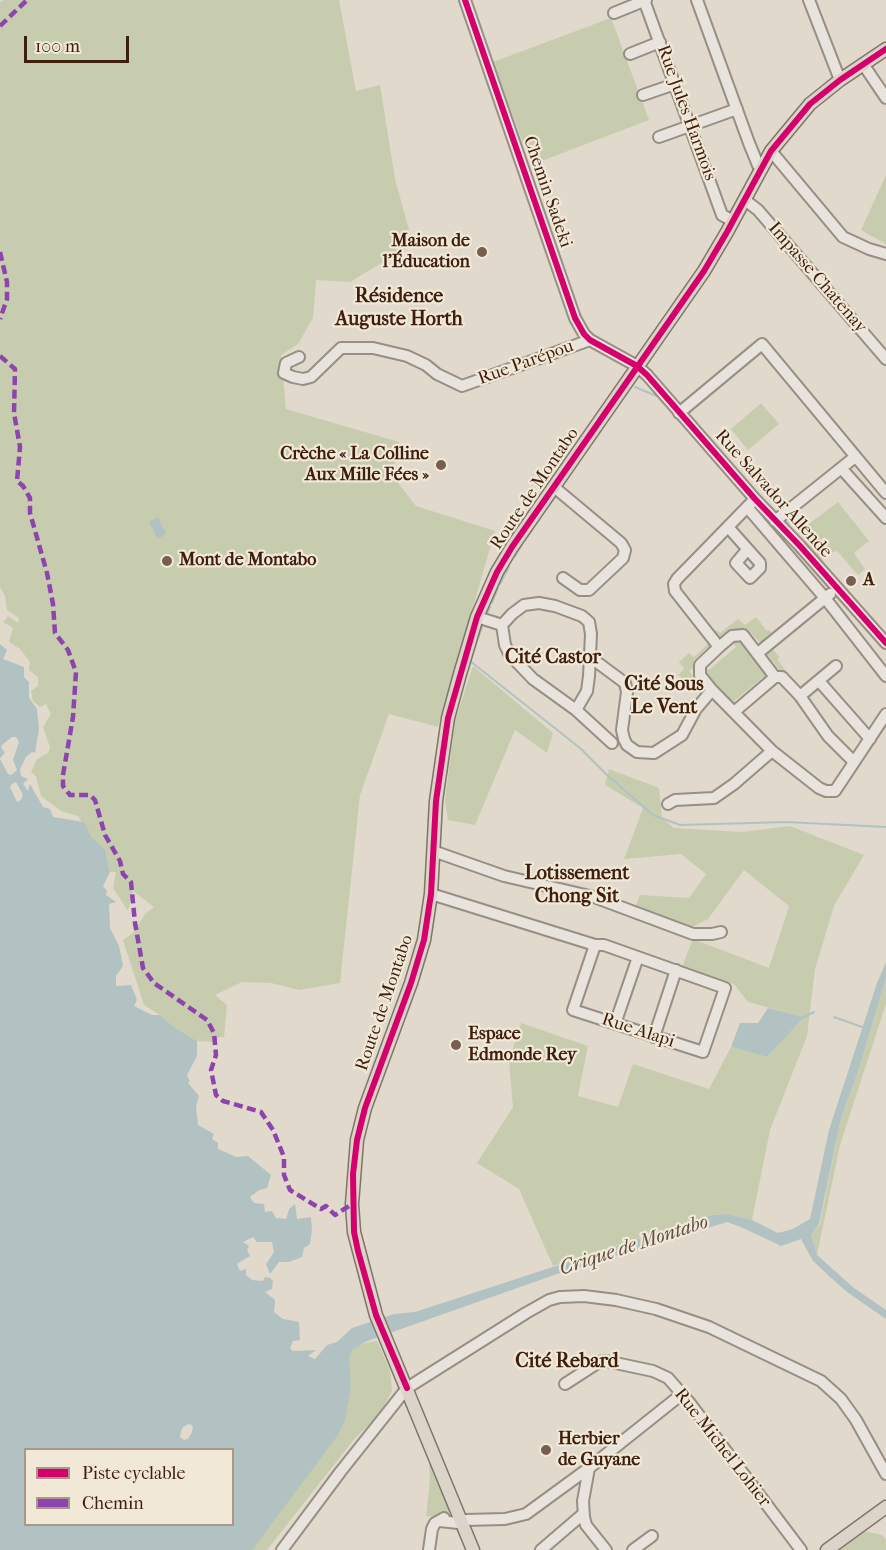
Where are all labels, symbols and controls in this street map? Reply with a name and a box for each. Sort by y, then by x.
scale bar [27,24,132,62]
text: 100 m [35,36,80,57]
street label: Rue Jules Harmois [651,42,721,184]
street label: Chemin Sadeki [518,133,576,251]
street label: Impasse Chatenay [763,218,871,338]
place label: Maison de l'Éducation [383,231,470,274]
marker: Maison de l'Éducation [475,245,489,259]
district label: Résidence Auguste Horth [335,285,463,332]
street label: Rue Parépou [475,336,577,390]
street label: Route de Montabo [486,424,584,554]
street label: Rue Salvador Allende [710,425,836,563]
place label: Crèche « La Colline Aux Mille Fées » [280,444,429,486]
marker: Crèche « La Colline Aux Mille Fées » [434,458,448,472]
place label: Mont de Montabo [179,550,316,572]
marker: Mont de Montabo [160,554,174,568]
place label: A [863,570,875,592]
marker: A [844,574,858,588]
district label: Cité Castor [505,646,601,670]
district label: Cité Sous Le Vent [624,673,704,720]
district label: Lotissement Chong Sit [525,862,629,909]
street label: Route de Montabo [352,932,418,1074]
street label: Rue Alapi [599,1009,677,1053]
place label: Espace Edmonde Rey [468,1024,577,1066]
marker: Espace Edmonde Rey [449,1038,463,1052]
water label: Crique de Montabo [557,1211,711,1281]
district label: Cité Rebard [515,1350,619,1374]
street label: Rue Michel Lohier [669,1384,775,1512]
place label: Herbier de Guyane [558,1429,640,1472]
marker: Herbier de Guyane [539,1443,553,1457]
legend [24,1448,234,1526]
text: Piste cyclable [82,1463,185,1484]
text: Chemin [82,1493,144,1514]

